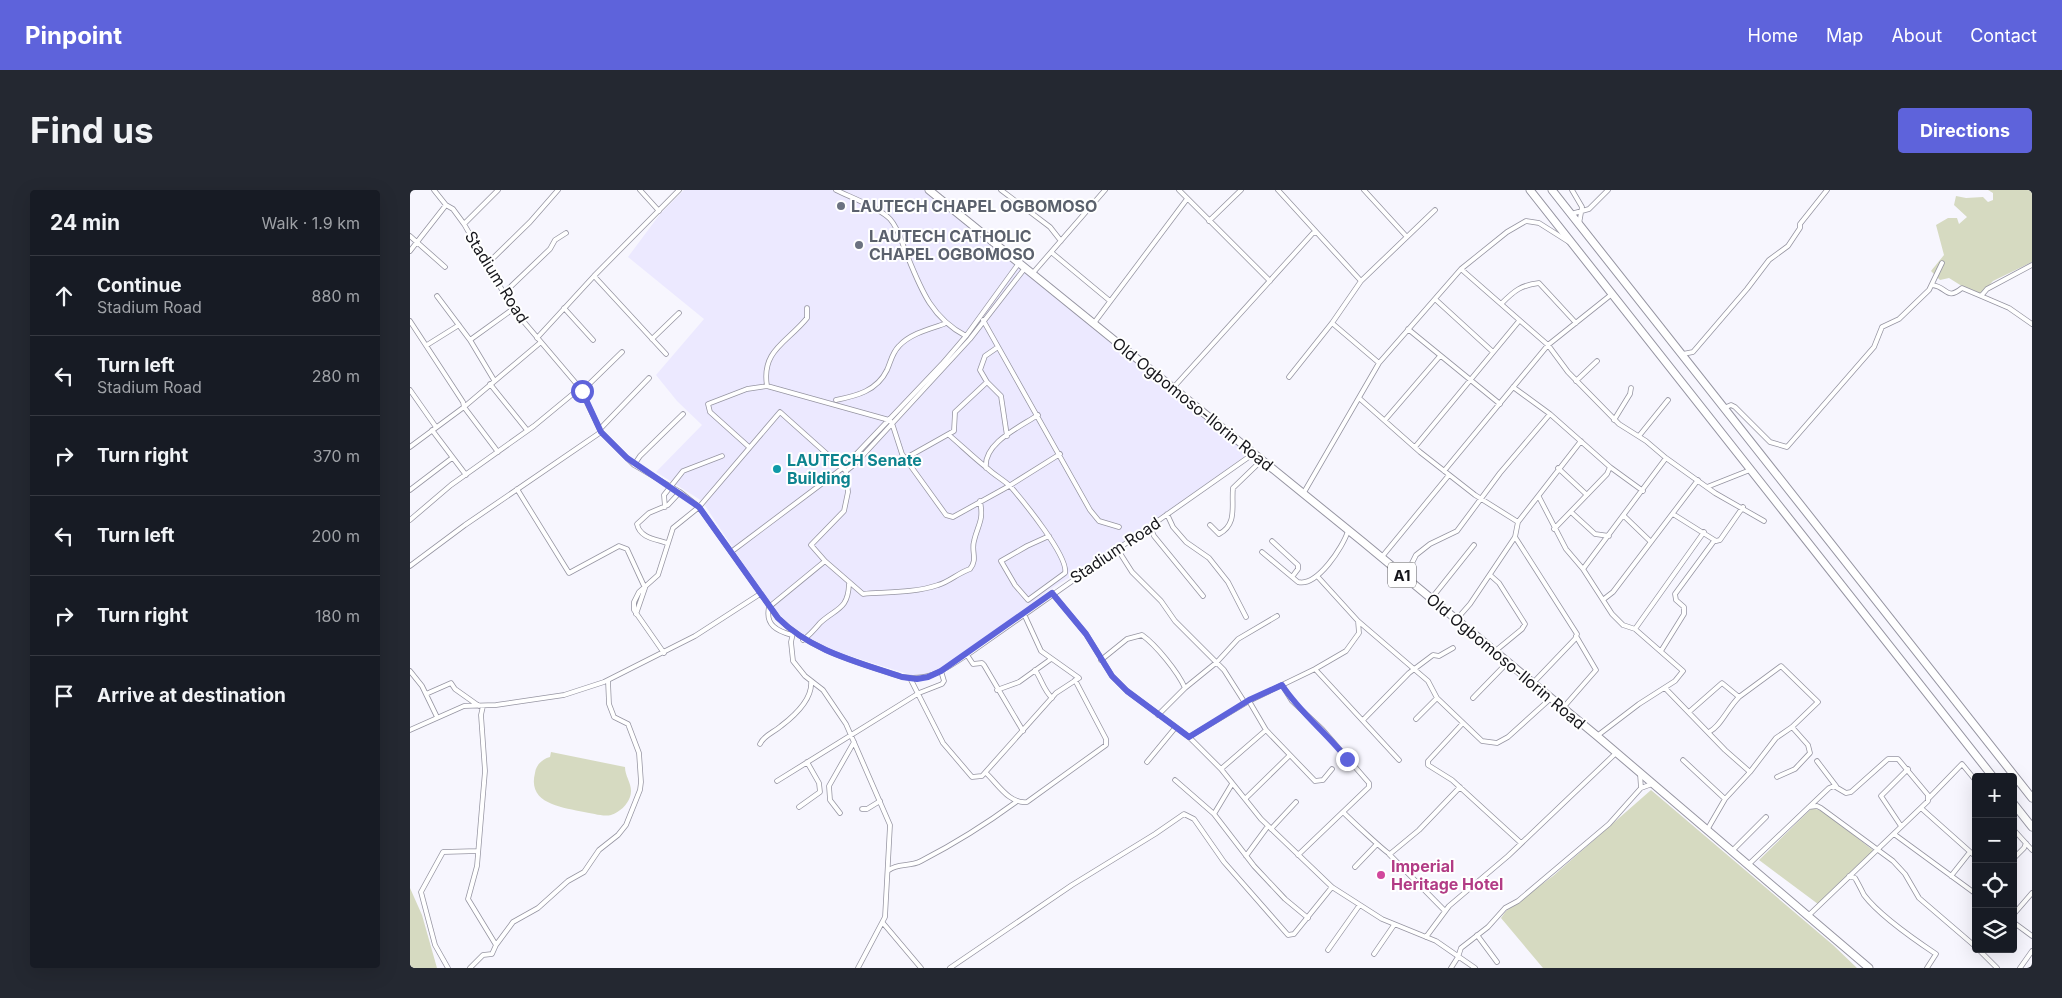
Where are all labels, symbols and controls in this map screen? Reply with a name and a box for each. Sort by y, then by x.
text: Pinpoint [25,21,122,50]
text: Home [1748,25,1798,46]
text: Map [1826,25,1863,46]
text: About [1891,25,1942,46]
text: Contact [1970,25,2037,46]
button: Directions [1898,108,2032,153]
text: Find us [30,109,154,151]
place label: LAUTECH CHAPEL OGBOMOSO [851,196,1097,216]
marker: LAUTECH CHAPEL OGBOMOSO [835,200,847,212]
text: 24 min [50,210,120,235]
text: Walk · 1.9 km [262,213,360,233]
place label: LAUTECH CATHOLIC CHAPEL OGBOMOSO [869,226,1035,264]
street label: Stadium Road [461,227,533,327]
marker: LAUTECH CATHOLIC CHAPEL OGBOMOSO [853,239,865,251]
text: Continue [97,274,182,297]
icon: ahead [50,282,78,310]
text: 880 m [312,286,360,306]
text: Stadium Road [97,297,202,317]
street label: Old Ogbomoso-Ilorin Road [1108,333,1278,475]
text: Turn left [97,354,175,377]
icon: left [50,362,78,390]
text: 280 m [312,366,360,386]
text: Stadium Road [97,377,202,397]
route start [571,380,594,403]
icon: right [50,442,78,470]
text: Turn right [97,444,188,467]
text: 370 m [313,446,360,466]
place label: LAUTECH Senate Building [787,450,922,488]
marker: LAUTECH Senate Building [771,463,783,475]
street label: Stadium Road [1066,512,1164,588]
icon: left [50,522,78,550]
text: Turn left [97,524,175,547]
text: 200 m [312,526,360,546]
road number: A1 [1388,562,1416,588]
street label: Old Ogbomoso-Ilorin Road [1422,589,1590,733]
icon: right [50,602,78,630]
text: Turn right [97,604,188,627]
text: 180 m [315,606,360,626]
icon: arrive [50,682,78,710]
text: Arrive at destination [97,684,286,707]
route end [1336,748,1359,771]
map controls [1972,773,2017,953]
button: + [1972,773,2017,818]
button: − [1972,818,2017,863]
place label: Imperial Heritage Hotel [1391,856,1503,894]
button: locate [1972,863,2017,908]
marker: Imperial Heritage Hotel [1375,869,1387,881]
button: layers [1972,908,2017,953]

